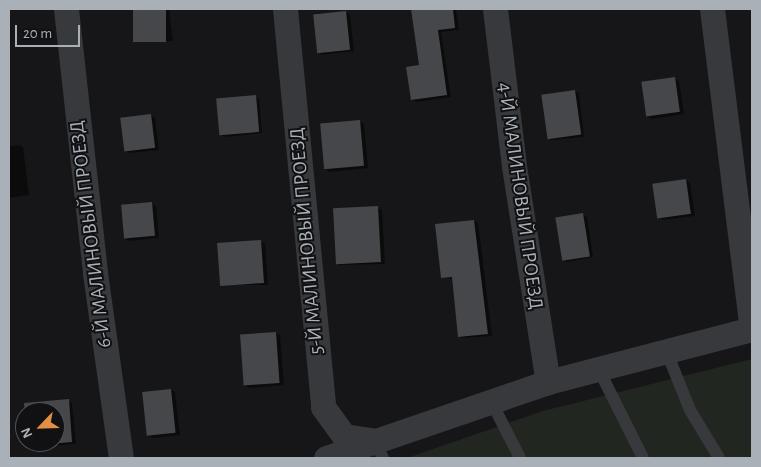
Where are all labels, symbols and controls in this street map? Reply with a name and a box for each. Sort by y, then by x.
scale bar [18,15,82,47]
text: 20 m [23,26,52,41]
street label: 4-Й МАЛИНОВЫЙ ПРОЕЗД [492,81,548,311]
street label: 6-Й МАЛИНОВЫЙ ПРОЕЗД [65,119,117,349]
street label: 5-Й МАЛИНОВЫЙ ПРОЕЗД [285,126,329,356]
north arrow [15,402,65,452]
text: N [19,425,36,440]

